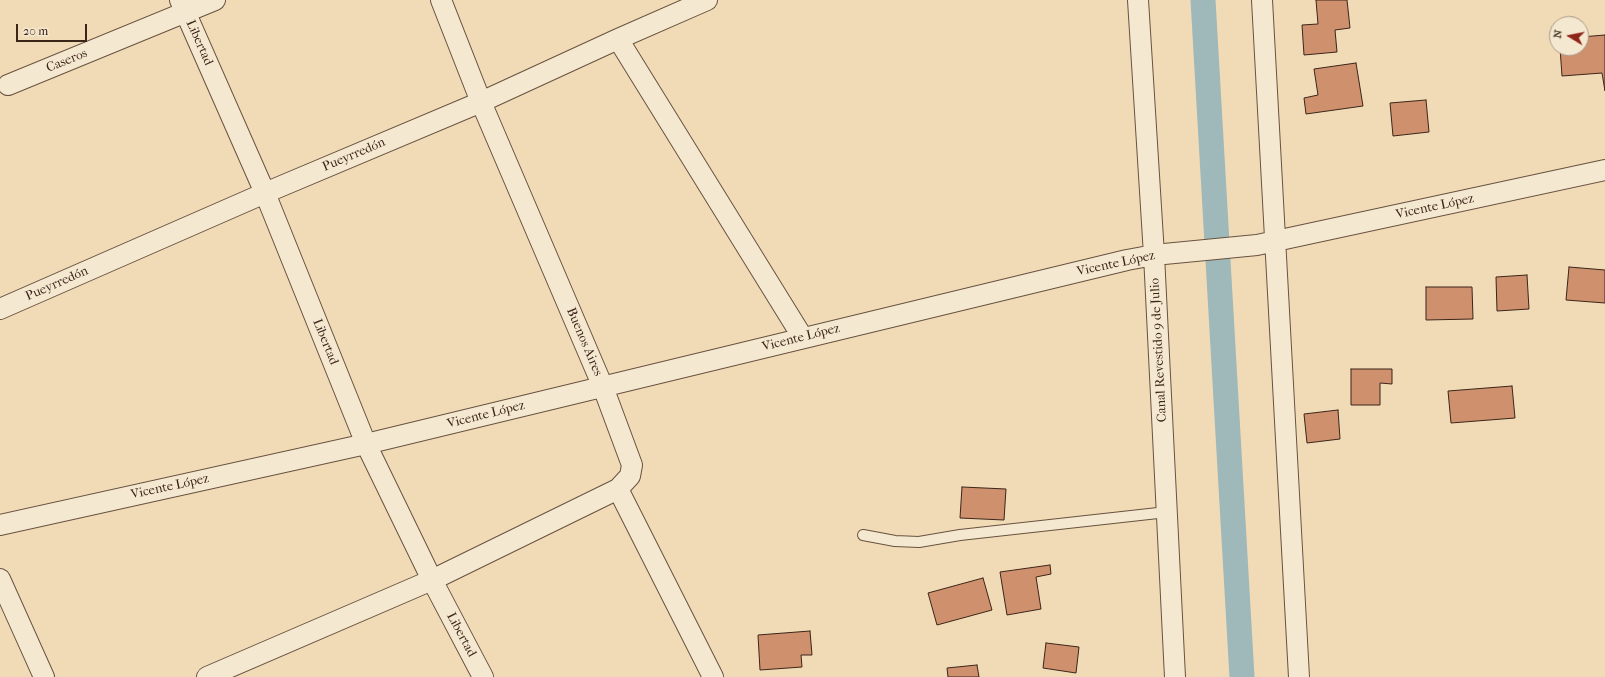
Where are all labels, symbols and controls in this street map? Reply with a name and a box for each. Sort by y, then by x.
scale bar [18,16,89,42]
north arrow [1549,16,1589,56]
street label: Libertad [182,18,216,68]
text: 20 m [23,24,48,38]
text: N [1551,29,1565,39]
street label: Caseros [44,46,90,76]
street label: Pueyrredón [320,135,388,175]
street label: Vicente López [1395,191,1475,223]
street label: Vicente López [1076,248,1156,280]
street label: Pueyrredón [23,263,91,305]
street label: Canal Revestido 9 de Julio [1147,277,1171,423]
street label: Buenos Aires [563,305,605,379]
street label: Libertad [309,317,341,367]
street label: Vicente López [761,321,841,355]
street label: Vicente López [446,398,526,432]
street label: Vicente López [130,471,210,503]
street label: Libertad [443,610,479,660]

